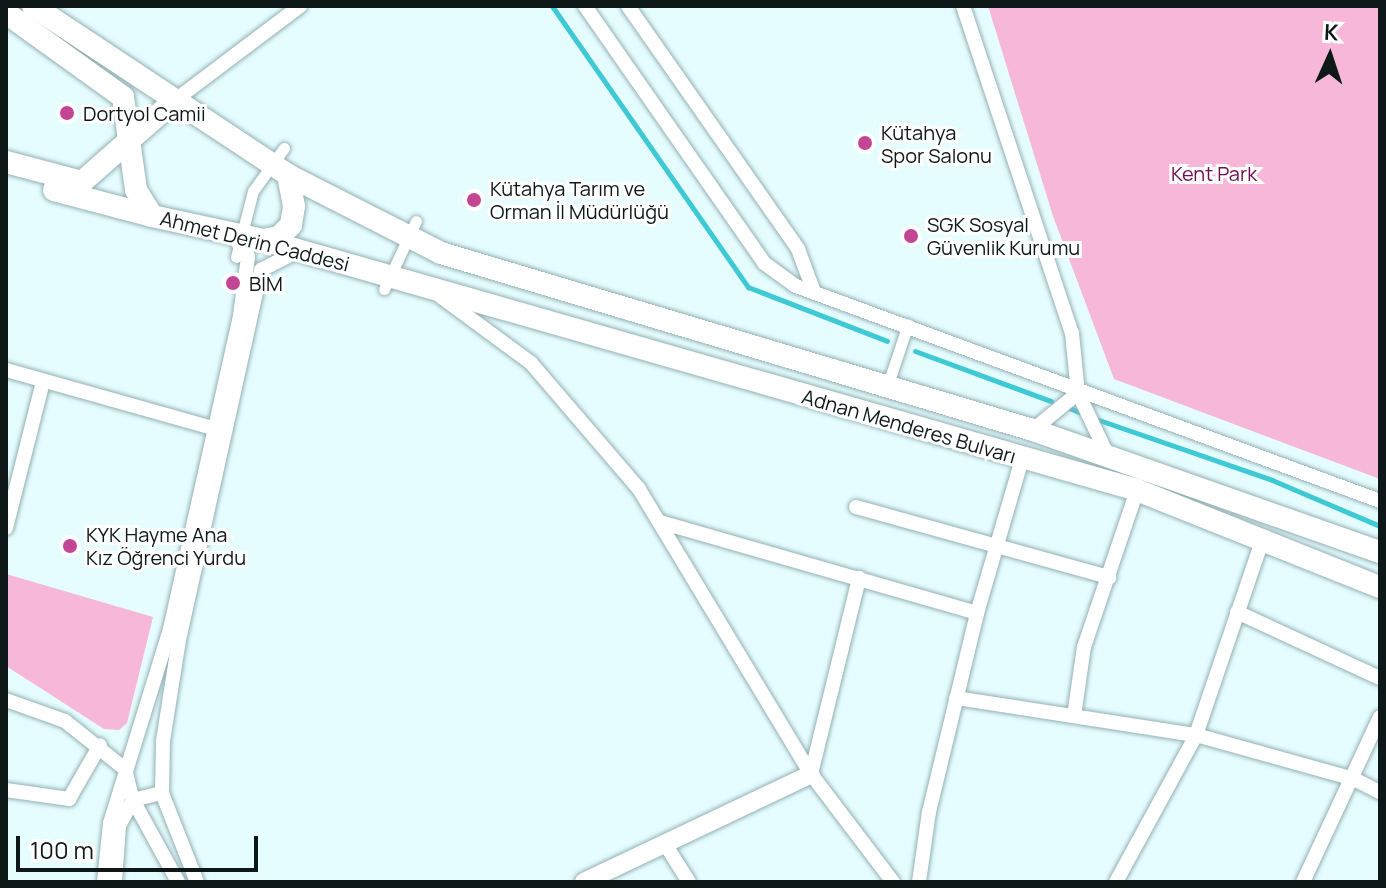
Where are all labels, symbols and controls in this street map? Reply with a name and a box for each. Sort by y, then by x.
north arrow [1290,16,1370,96]
text: K [1323,17,1339,47]
place label: Dortyol Camii [83,101,206,125]
marker: Dortyol Camii [58,104,76,122]
place label: Kütahya Spor Salonu [881,120,992,167]
marker: Kütahya Spor Salonu [856,134,874,152]
park label: Kent Park [1171,161,1257,185]
place label: Kütahya Tarım ve Orman İl Müdürlüğü [490,176,669,223]
marker: Kütahya Tarım ve Orman İl Müdürlüğü [465,191,483,209]
street label: Ahmet Derin Caddesi [158,206,352,276]
place label: SGK Sosyal Güvenlik Kurumu [927,212,1080,259]
marker: SGK Sosyal Güvenlik Kurumu [902,227,920,245]
place label: BİM [249,271,283,295]
marker: BİM [224,274,242,292]
street label: Adnan Menderes Bulvarı [799,384,1019,468]
place label: KYK Hayme Ana Kız Öğrenci Yurdu [86,522,246,569]
marker: KYK Hayme Ana Kız Öğrenci Yurdu [61,537,79,555]
scale bar [20,820,262,870]
text: 100 m [30,833,94,866]

